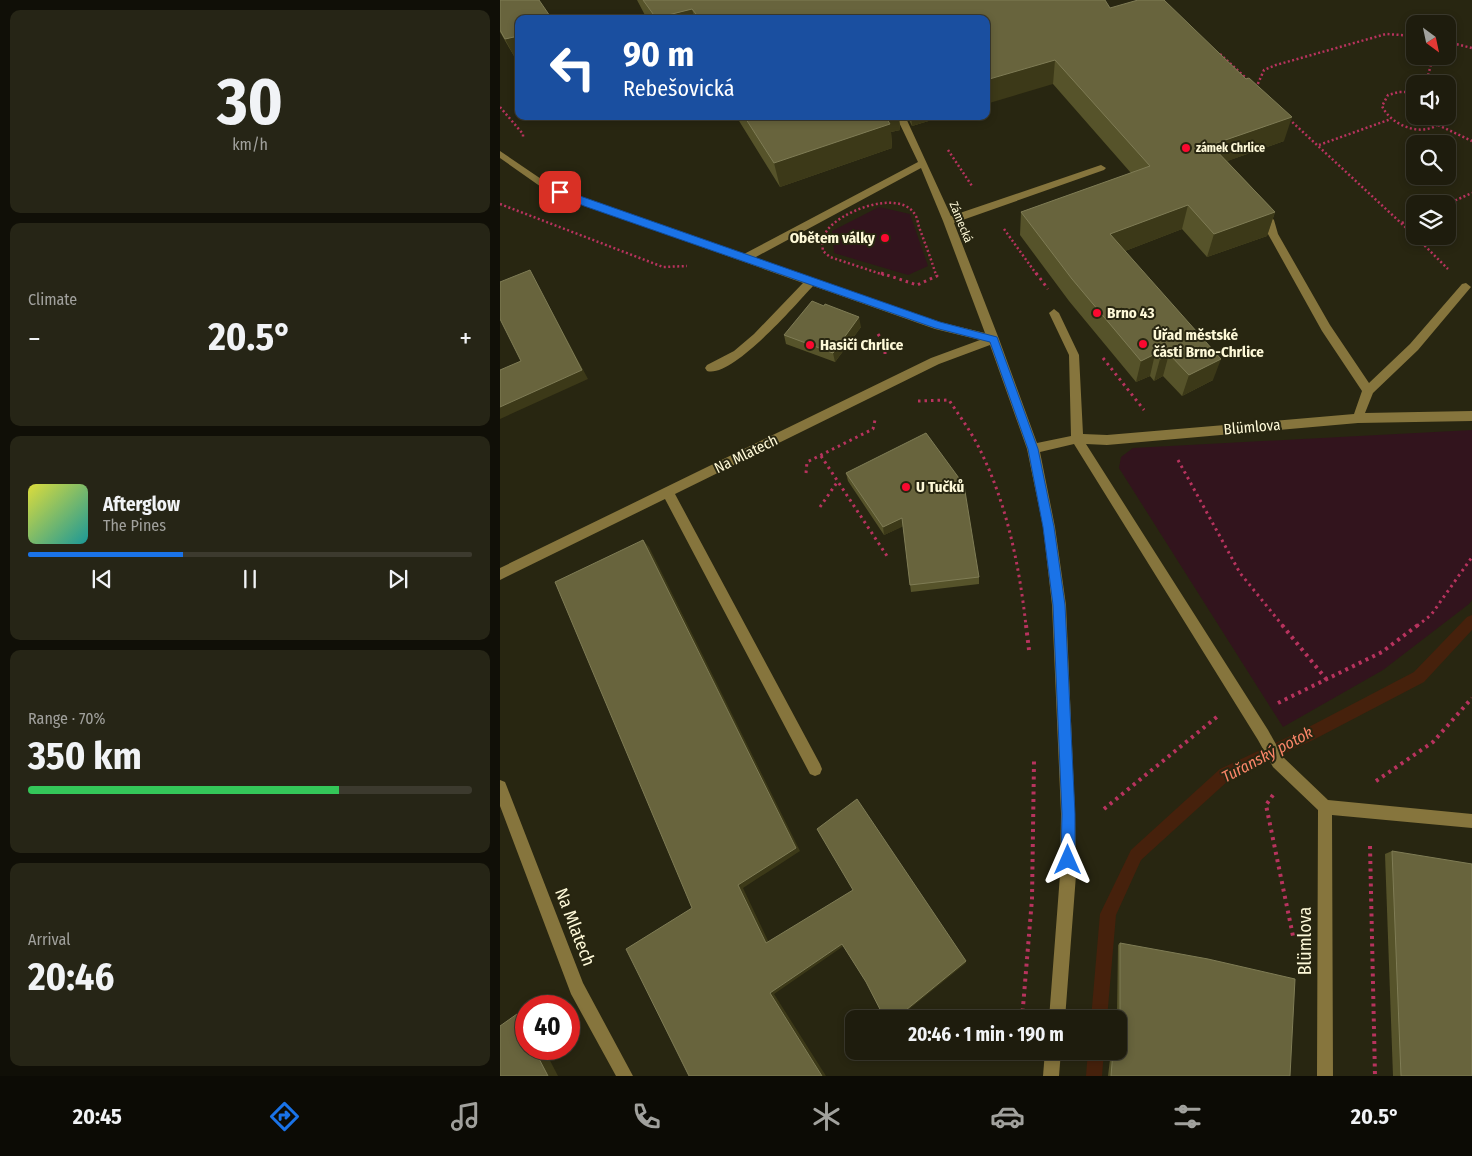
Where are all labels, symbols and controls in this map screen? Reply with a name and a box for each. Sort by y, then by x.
north arrow [1406,15,1456,65]
map controls [1406,15,1456,245]
text: 90 m [623,33,694,75]
icon: left [540,35,605,100]
text: 30 [217,63,283,141]
text: Rebešovická [623,75,734,102]
button: sound [1406,75,1456,125]
text: km/h [232,135,268,154]
button: search [1406,135,1456,185]
place label: zámek Chrlice [1196,141,1265,155]
marker: zámek Chrlice [1180,142,1192,154]
pin [539,171,581,213]
icon: arrive [546,178,574,206]
button: layers [1406,195,1456,245]
street label: Zámecká [946,199,976,245]
place label: Obětem války [790,229,876,247]
marker: Obětem války [879,232,891,244]
text: Climate [28,290,77,309]
place label: Brno 43 [1107,304,1155,322]
marker: Brno 43 [1091,307,1103,319]
text: 20.5° [208,314,292,360]
text: − [28,322,41,355]
text: + [459,322,472,355]
place label: Úřad městské části Brno-Chrlice [1153,326,1264,361]
place label: Hasiči Chrlice [820,336,904,354]
marker: Úřad městské části Brno-Chrlice [1137,338,1149,350]
marker: Hasiči Chrlice [804,339,816,351]
street label: Blümlova [1223,416,1281,438]
street label: Na Mlatech [711,431,781,477]
place label: U Tučků [916,478,964,496]
marker: U Tučků [900,481,912,493]
text: Afterglow [103,493,180,516]
text: The Pines [103,516,166,535]
icon: previous [88,565,116,593]
icon: pause [236,565,264,593]
icon: next [384,565,412,593]
text: Range · 70% [28,709,106,728]
water label: Tuřanský potok [1218,722,1316,786]
text: 350 km [28,733,142,779]
position arrow [1041,833,1093,885]
street label: Na Mlatech [550,885,600,969]
street label: Blümlova [1294,907,1316,975]
text: Arrival [28,930,70,949]
text: 20:46 [28,954,114,1000]
speed limit sign: 40 [515,995,580,1060]
text: 20:46 · 1 min · 190 m [908,1023,1064,1046]
icon: directions [267,1099,302,1134]
icon: music [448,1099,483,1134]
icon: phone [629,1099,664,1134]
icon: climate [809,1099,844,1134]
icon: car [990,1099,1025,1134]
icon: filters [1170,1099,1205,1134]
text: 20:45 [73,1103,122,1130]
text: 20.5° [1351,1103,1399,1130]

